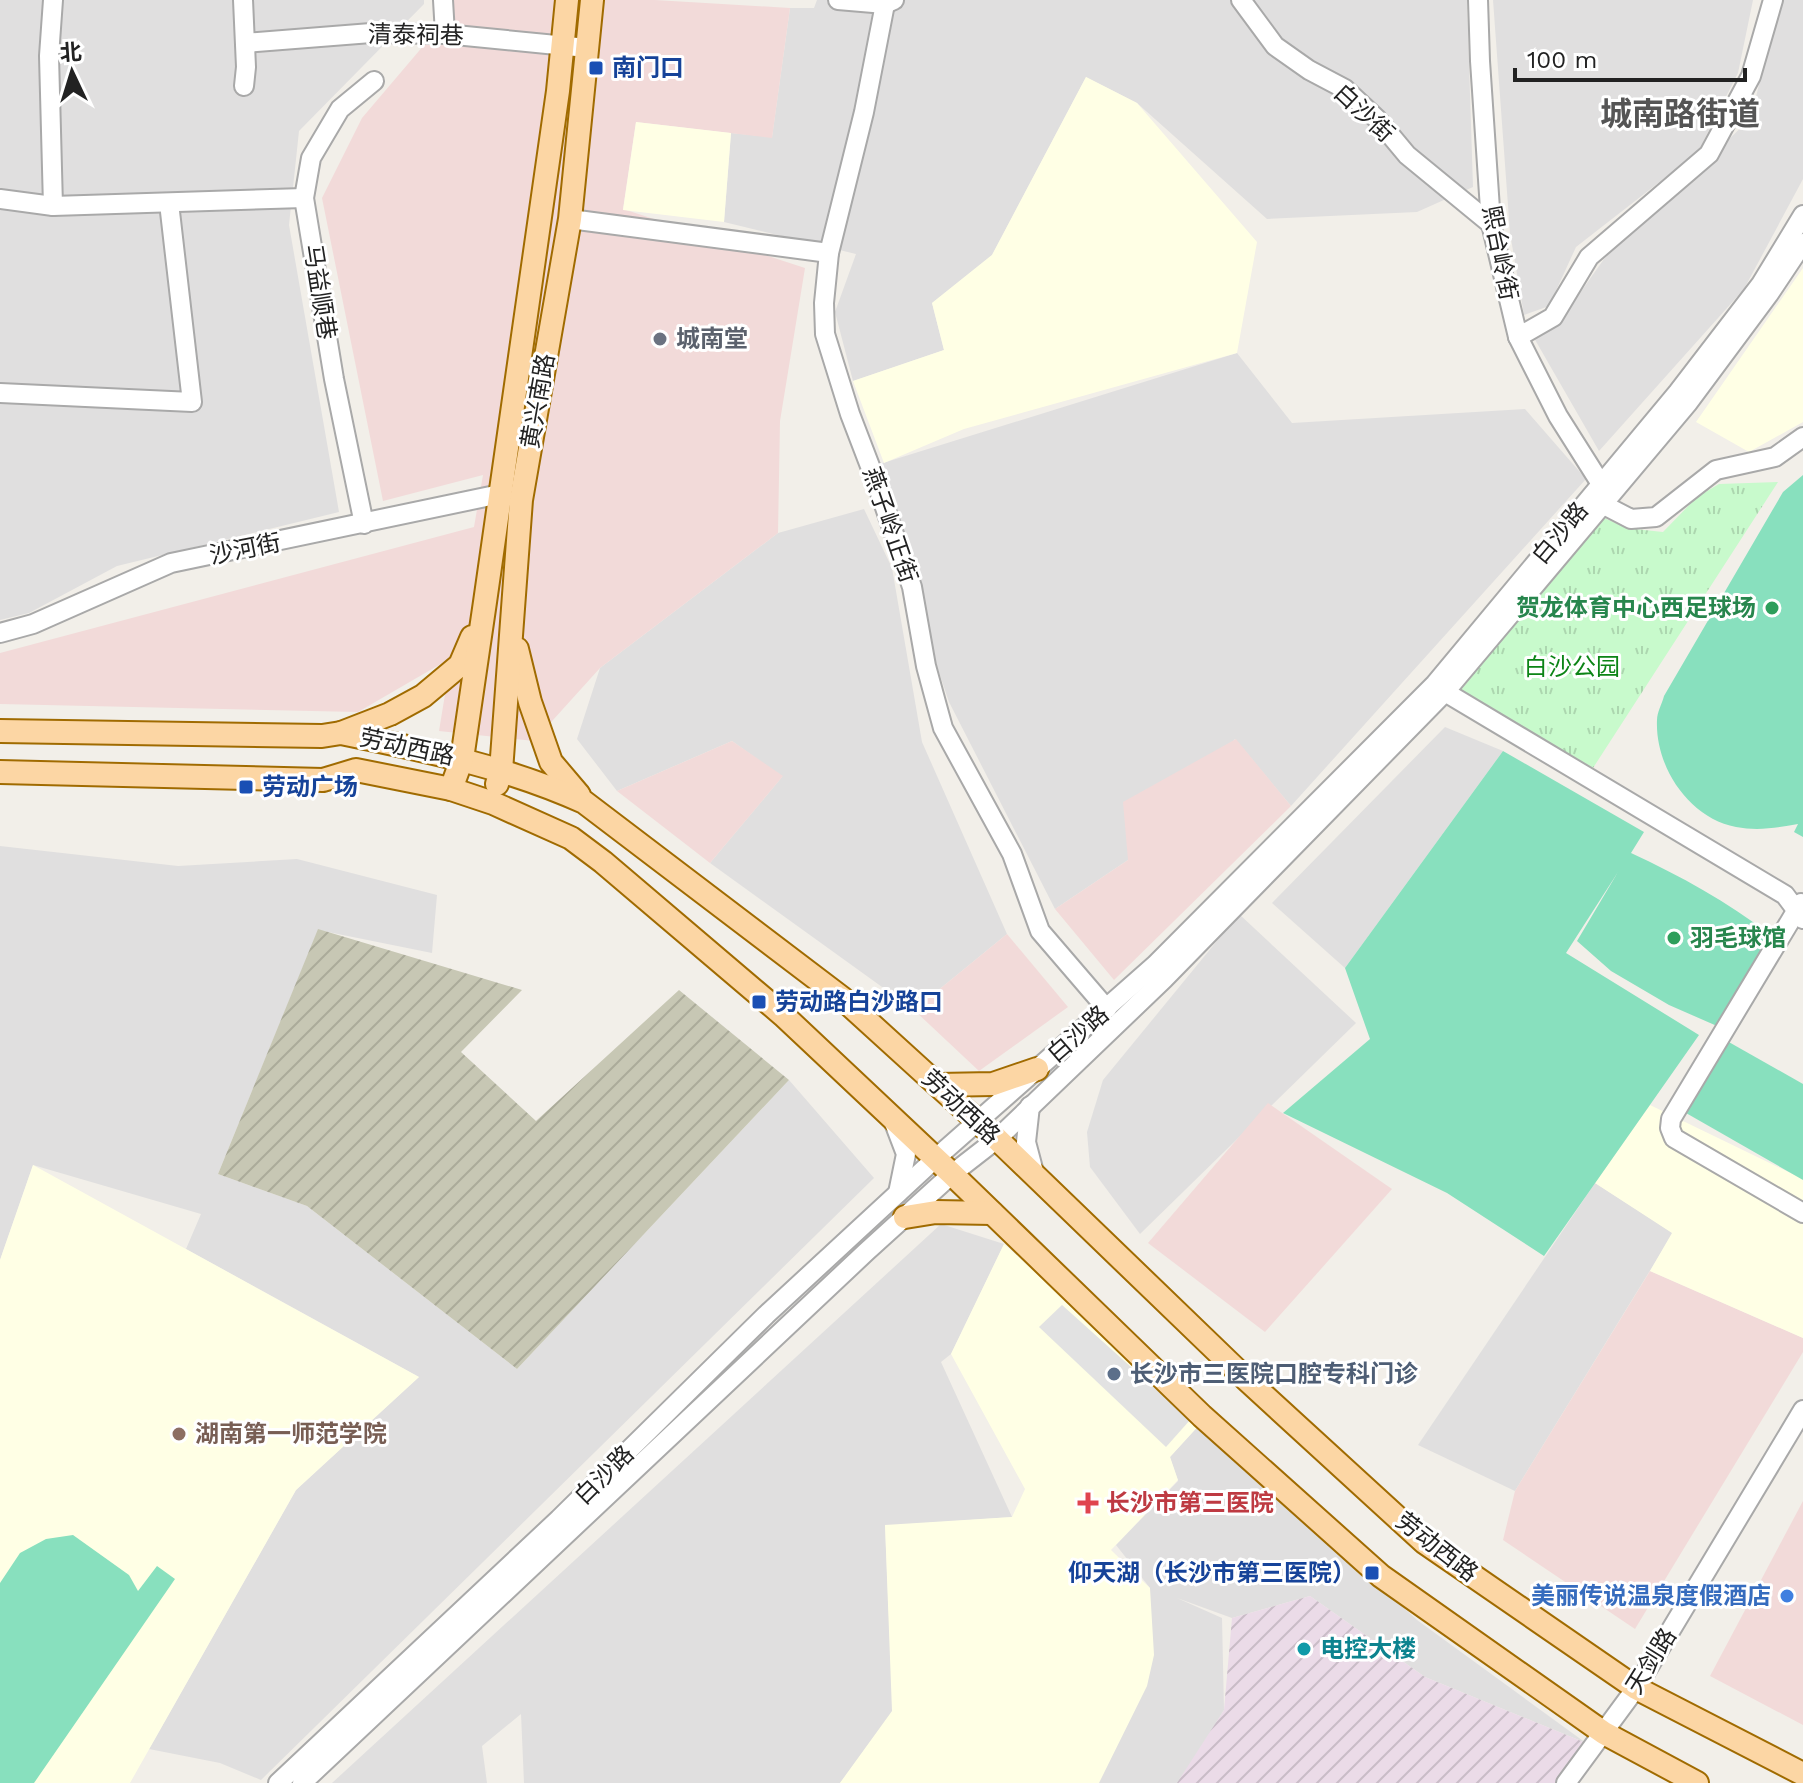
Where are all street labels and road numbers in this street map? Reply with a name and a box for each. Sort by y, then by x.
street label: 清泰祠巷 [368,20,464,50]
street label: 白沙街 [1328,78,1400,148]
street label: 熙台岭街 [1477,203,1523,303]
street label: 马益顺巷 [299,242,341,342]
street label: 黄兴南路 [516,351,560,451]
street label: 燕子岭正街 [857,464,923,586]
street label: 白沙路 [1526,496,1594,570]
street label: 沙河街 [207,528,283,570]
street label: 劳动西路 [357,723,457,771]
street label: 白沙路 [1042,1000,1114,1068]
street label: 劳动西路 [916,1064,1006,1150]
street label: 白沙路 [569,1440,639,1510]
street label: 劳动西路 [1391,1506,1483,1588]
street label: 天剑路 [1620,1623,1682,1699]

